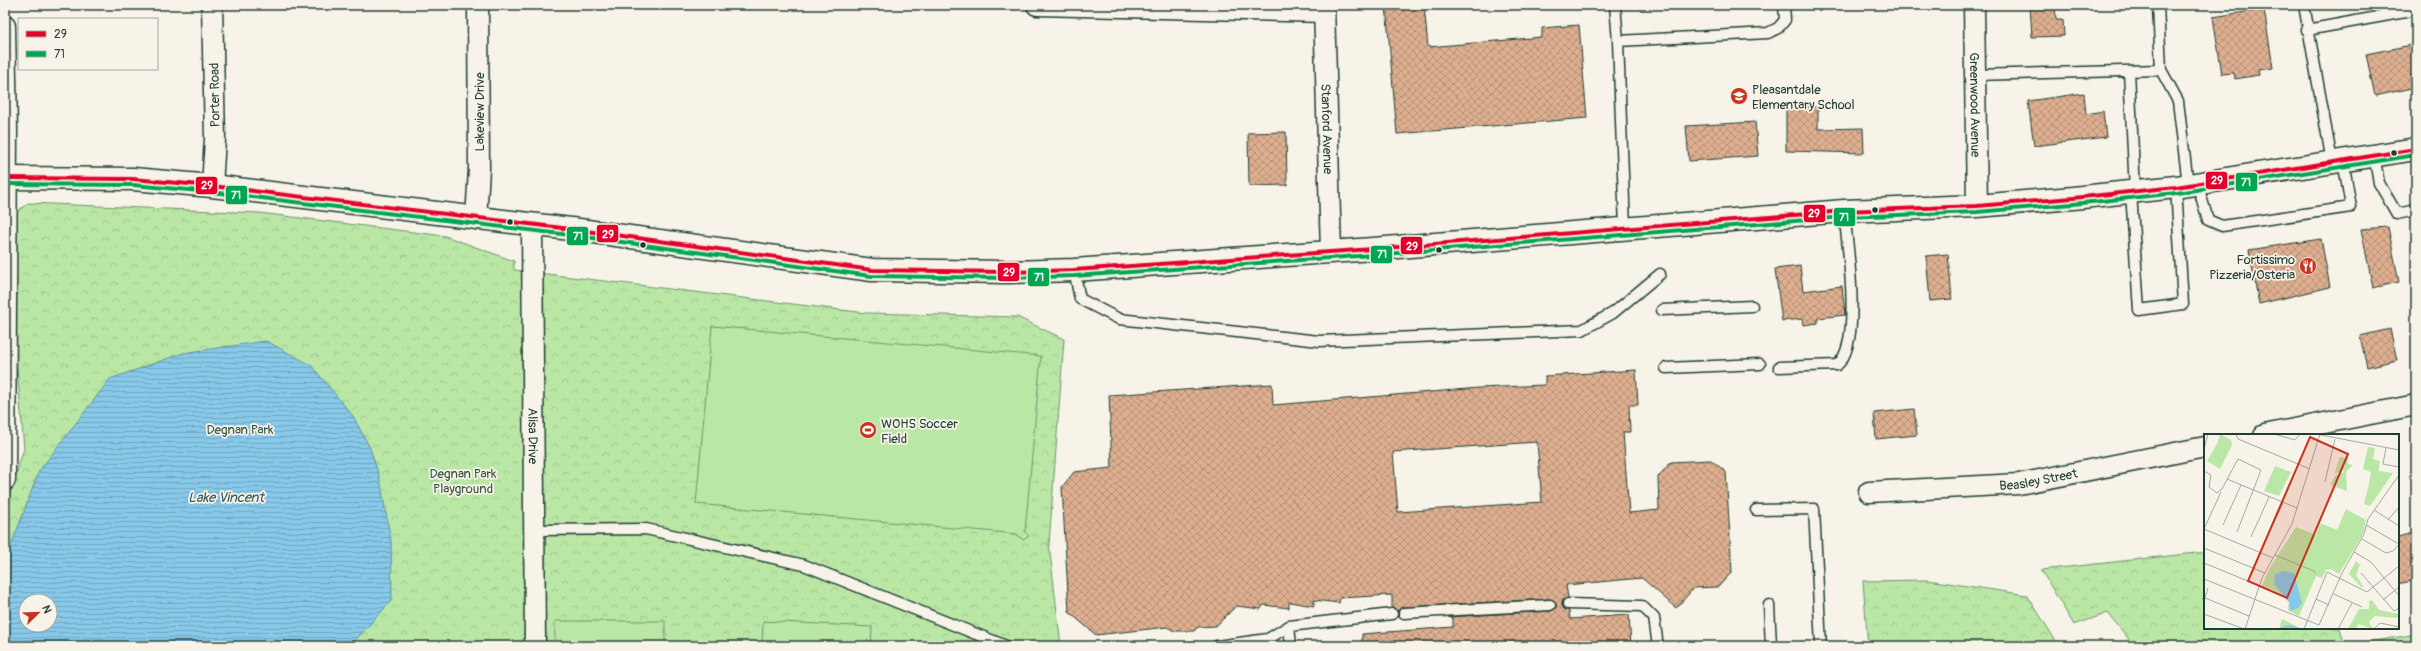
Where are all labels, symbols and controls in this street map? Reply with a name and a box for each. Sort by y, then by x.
legend [18,18,158,70]
text: 29 [54,27,67,42]
text: 71 [54,47,65,62]
street label: Greenwood Avenue [1966,52,1983,158]
street label: Porter Road [206,62,224,128]
street label: Lakeview Drive [472,72,488,152]
place label: Pleasantdale Elementary School [1752,82,1855,113]
street label: Stanford Avenue [1317,83,1336,175]
school or university icon: Pleasantdale Elementary School [1729,86,1749,106]
unlabelled marker [2389,148,2399,158]
line badge: 29 [2205,171,2228,190]
line badge: 71 [2235,172,2258,192]
text: 29 [2211,174,2223,187]
line badge: 29 [195,176,218,195]
text: 71 [2241,176,2251,189]
text: 29 [201,179,213,192]
line badge: 71 [225,185,248,205]
text: 71 [231,189,241,202]
line badge: 29 [1803,204,1826,223]
unlabelled marker [1870,205,1880,215]
text: 29 [1808,207,1820,220]
line badge: 71 [1833,207,1856,227]
text: 71 [1839,211,1849,224]
unlabelled marker [505,217,515,227]
line badge: 29 [596,224,619,243]
line badge: 71 [566,226,589,246]
text: 29 [602,228,614,241]
text: 71 [573,230,583,243]
line badge: 29 [1400,236,1423,255]
unlabelled marker [638,240,648,250]
text: 29 [1406,240,1418,253]
line badge: 71 [1370,245,1393,264]
unlabelled marker [1434,245,1444,255]
text: 71 [1377,248,1387,261]
place label: Fortissimo Pizzeria/Osteria [2209,252,2295,283]
restaurant icon: Fortissimo Pizzeria/Osteria [2298,256,2318,276]
line badge: 29 [997,262,1020,282]
text: 29 [1003,266,1015,279]
line badge: 71 [1027,267,1050,287]
text: 71 [1034,271,1044,284]
street label: Alisa Drive [524,408,541,465]
place label: WOHS Soccer Field [881,416,958,447]
sports icon: WOHS Soccer Field [858,420,878,440]
park label: Degnan Park [206,422,274,438]
inset map [2204,434,2399,629]
street label: Beasley Street [1999,465,2080,494]
park label: Degnan Park Playground [429,466,497,497]
water label: Lake Vincent [188,489,265,506]
north arrow [18,593,58,633]
text: N [39,603,54,616]

